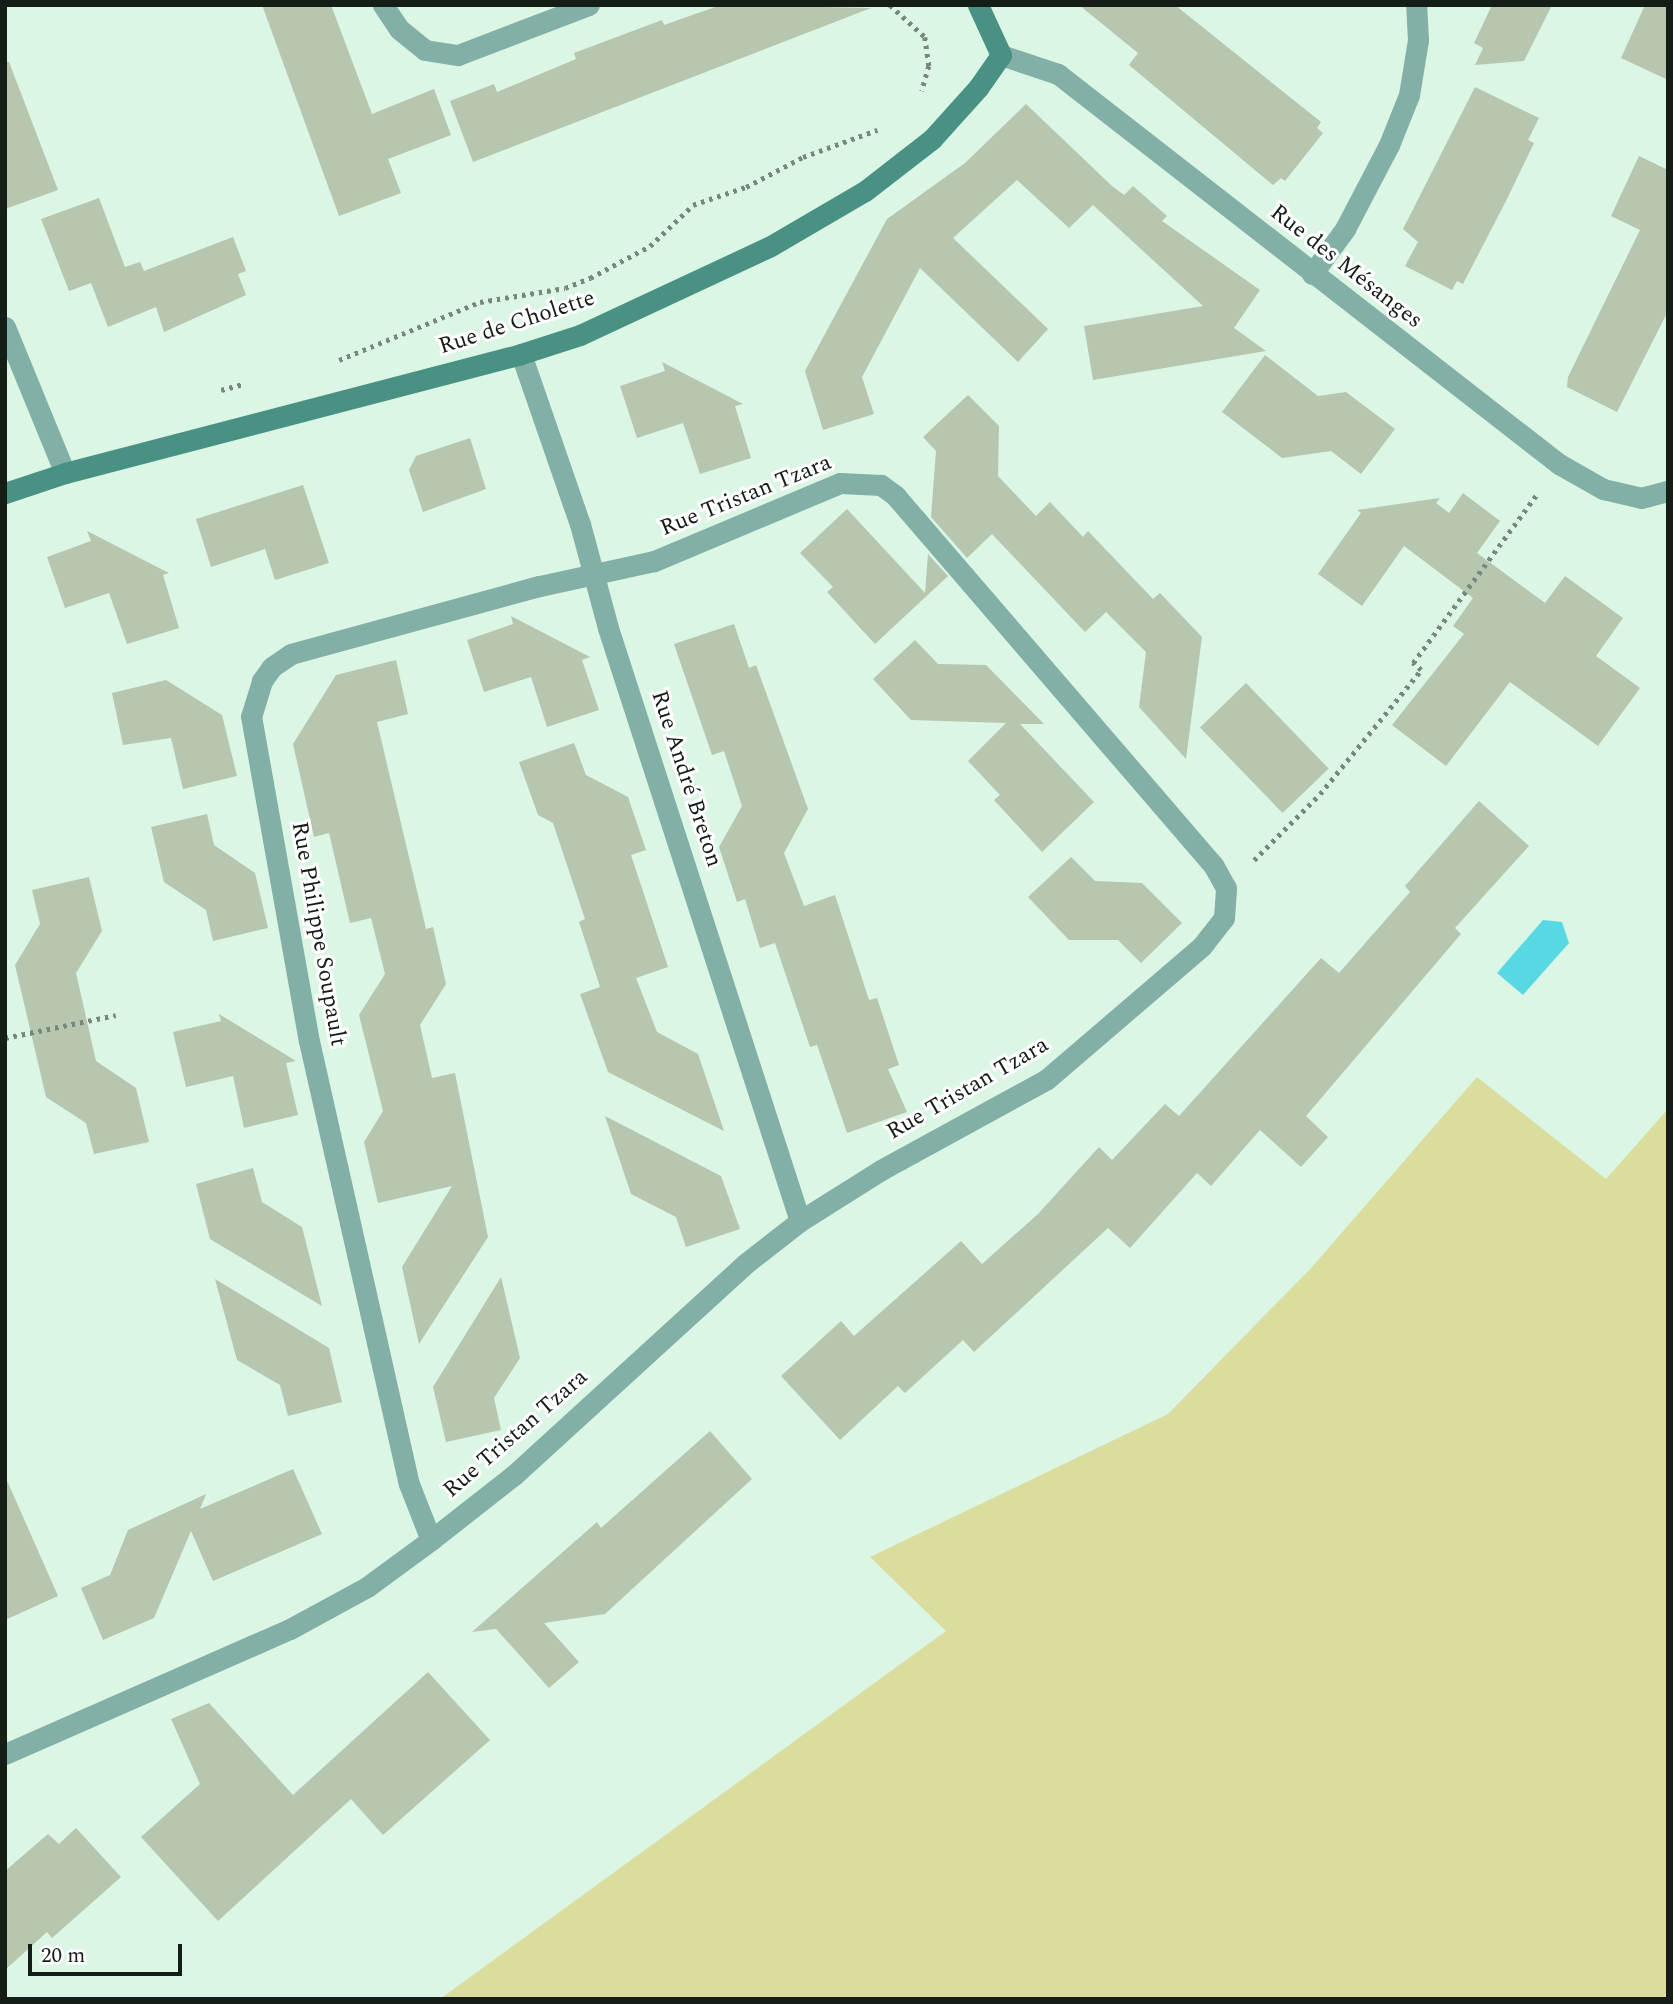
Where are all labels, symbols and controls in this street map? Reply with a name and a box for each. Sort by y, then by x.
street label: Rue des Mésanges [1264,199,1428,335]
street label: Rue de Cholette [435,285,599,361]
street label: Rue Tristan Tzara [656,449,836,543]
street label: Rue André Breton [644,687,728,871]
street label: Rue Philippe Soupault [285,820,351,1048]
street label: Rue Tristan Tzara [882,1031,1054,1147]
street label: Rue Tristan Tzara [438,1364,594,1504]
scale bar [32,1930,186,1974]
text: 20 m [41,1940,85,1972]

